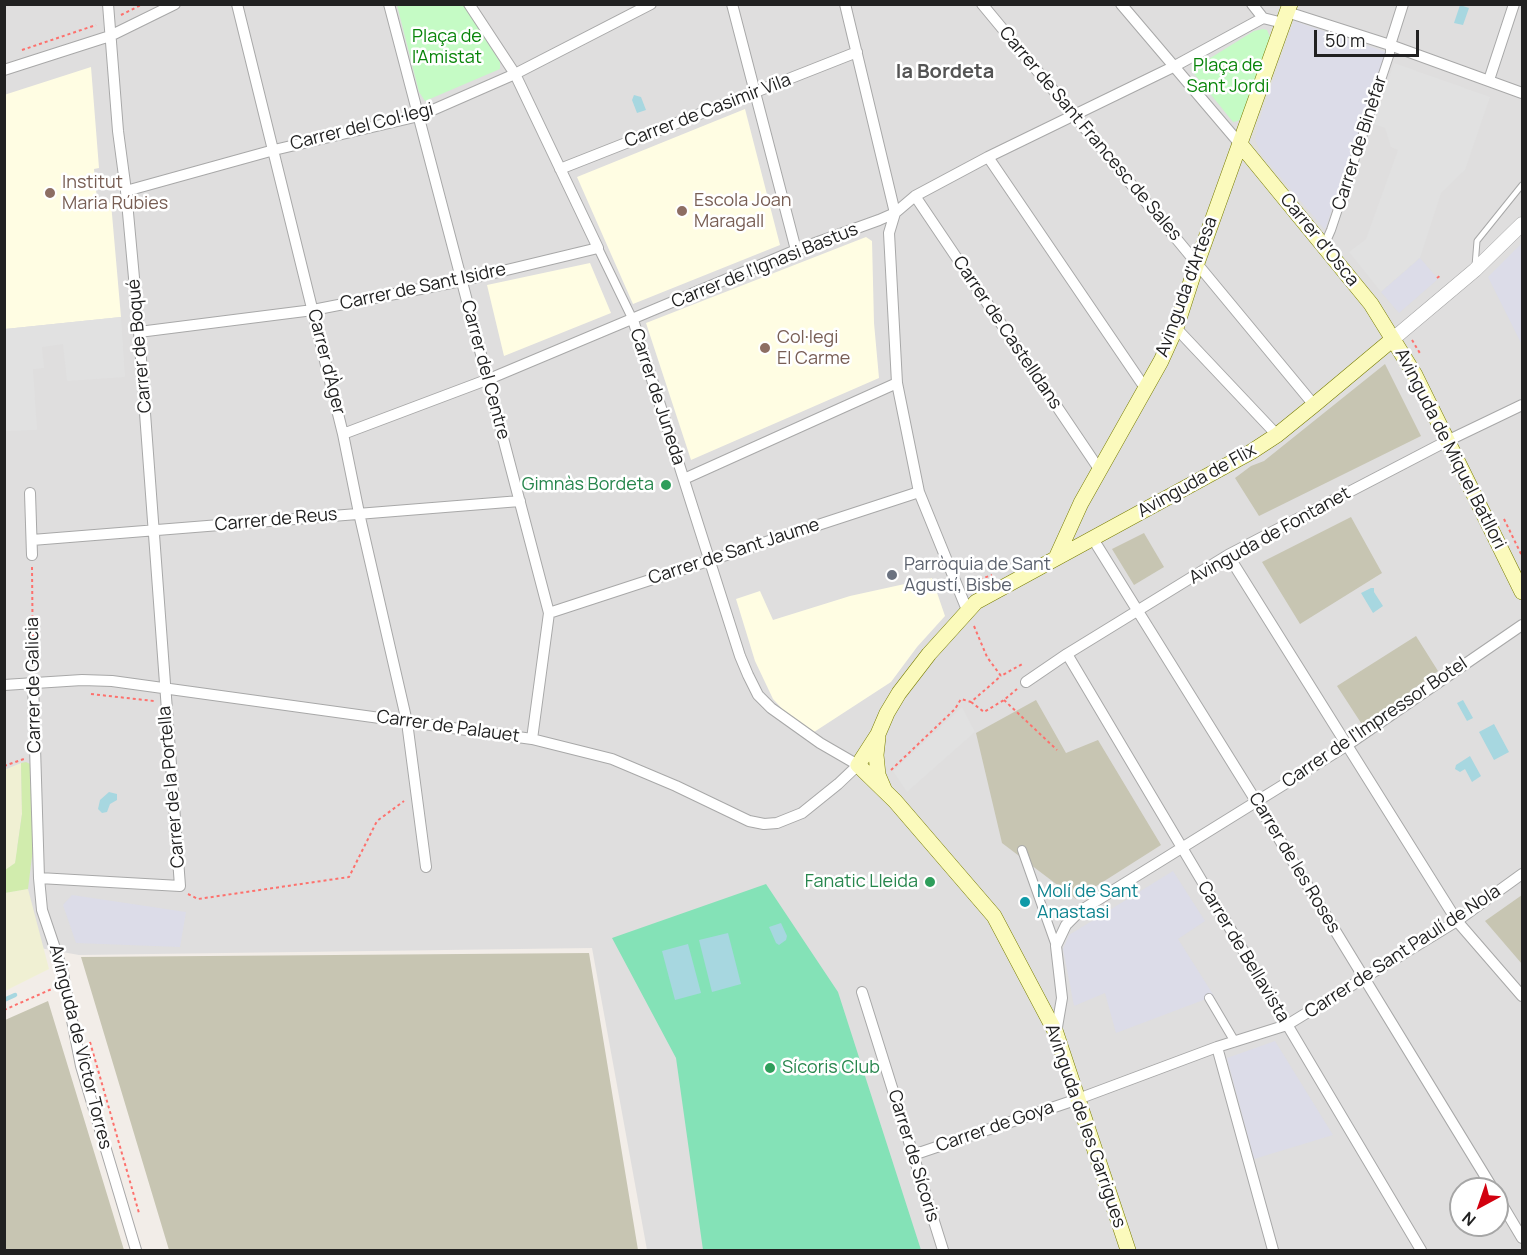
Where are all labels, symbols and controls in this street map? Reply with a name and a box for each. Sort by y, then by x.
scale bar [1317,18,1422,56]
street label: Carrer de Sant Francesc de Sales [994,23,1186,245]
park label: Plaça de l'Amistat [412,26,482,68]
text: 50 m [1325,28,1365,52]
park label: Plaça de Sant Jordi [1187,55,1269,98]
district label: la Bordeta [896,60,994,84]
street label: Carrer de Casimir Vila [622,69,794,153]
street label: Carrer de Binèfar [1328,73,1392,213]
street label: Carrer del Col·legi [288,99,436,155]
place label: Institut Maria Rúbies [62,172,168,214]
marker: Institut Maria Rúbies [43,186,57,200]
street label: Carrer d'Osca [1275,189,1363,291]
place label: Escola Joan Maragall [694,190,792,232]
marker: Escola Joan Maragall [675,204,689,218]
street label: Avinguda d'Artesa [1152,214,1222,360]
street label: Carrer de l'Ignasi Bastus [669,219,861,313]
street label: Carrer de Castelldans [948,252,1066,414]
street label: Carrer de Sant Isidre [338,259,508,315]
street label: Carrer de Boqué [123,278,157,414]
street label: Carrer del Centre [456,298,514,442]
street label: Carrer d'Àger [302,307,350,417]
street label: Carrer de Juneda [625,326,689,468]
place label: Col·legi El Carme [777,327,850,370]
marker: Col·legi El Carme [758,341,772,355]
street label: Avinguda de Miquel Batllori [1390,345,1510,553]
street label: Avinguda de Flix [1134,440,1260,522]
place label: Gimnàs Bordeta [522,474,654,496]
marker: Gimnàs Bordeta [659,478,673,492]
street label: Avinguda de Fontanet [1186,483,1354,589]
street label: Carrer de Reus [214,504,338,536]
street label: Carrer de Sant Jaume [646,514,822,590]
place label: Parròquia de Sant Agustí, Bisbe [904,554,1051,596]
marker: Parròquia de Sant Agustí, Bisbe [885,568,899,582]
street label: Carrer de Galicia [22,617,46,753]
street label: Carrer de l'Impressor Botel [1278,653,1472,793]
street label: Carrer de la Portella [154,705,190,869]
street label: Carrer de Palauet [375,706,521,748]
street label: Carrer de les Roses [1243,789,1345,937]
place label: Fanatic Lleida [805,871,918,893]
marker: Fanatic Lleida [923,875,937,889]
street label: Carrer de Bellavista [1192,878,1294,1026]
place label: Molí de Sant Anastasi [1037,881,1139,924]
street label: Carrer de Sant Paulí de Nola [1301,881,1505,1023]
marker: Molí de Sant Anastasi [1018,895,1032,909]
street label: Avinguda de Victor Torres [44,942,116,1152]
street label: Avinguda de les Garrigues [1040,1021,1130,1231]
place label: Sícoris Club [782,1057,880,1079]
marker: Sícoris Club [763,1061,777,1075]
street label: Carrer de Sícoris [883,1087,943,1225]
street label: Carrer de Goya [933,1097,1057,1157]
north arrow [1449,1177,1509,1237]
text: N [1457,1207,1480,1231]

